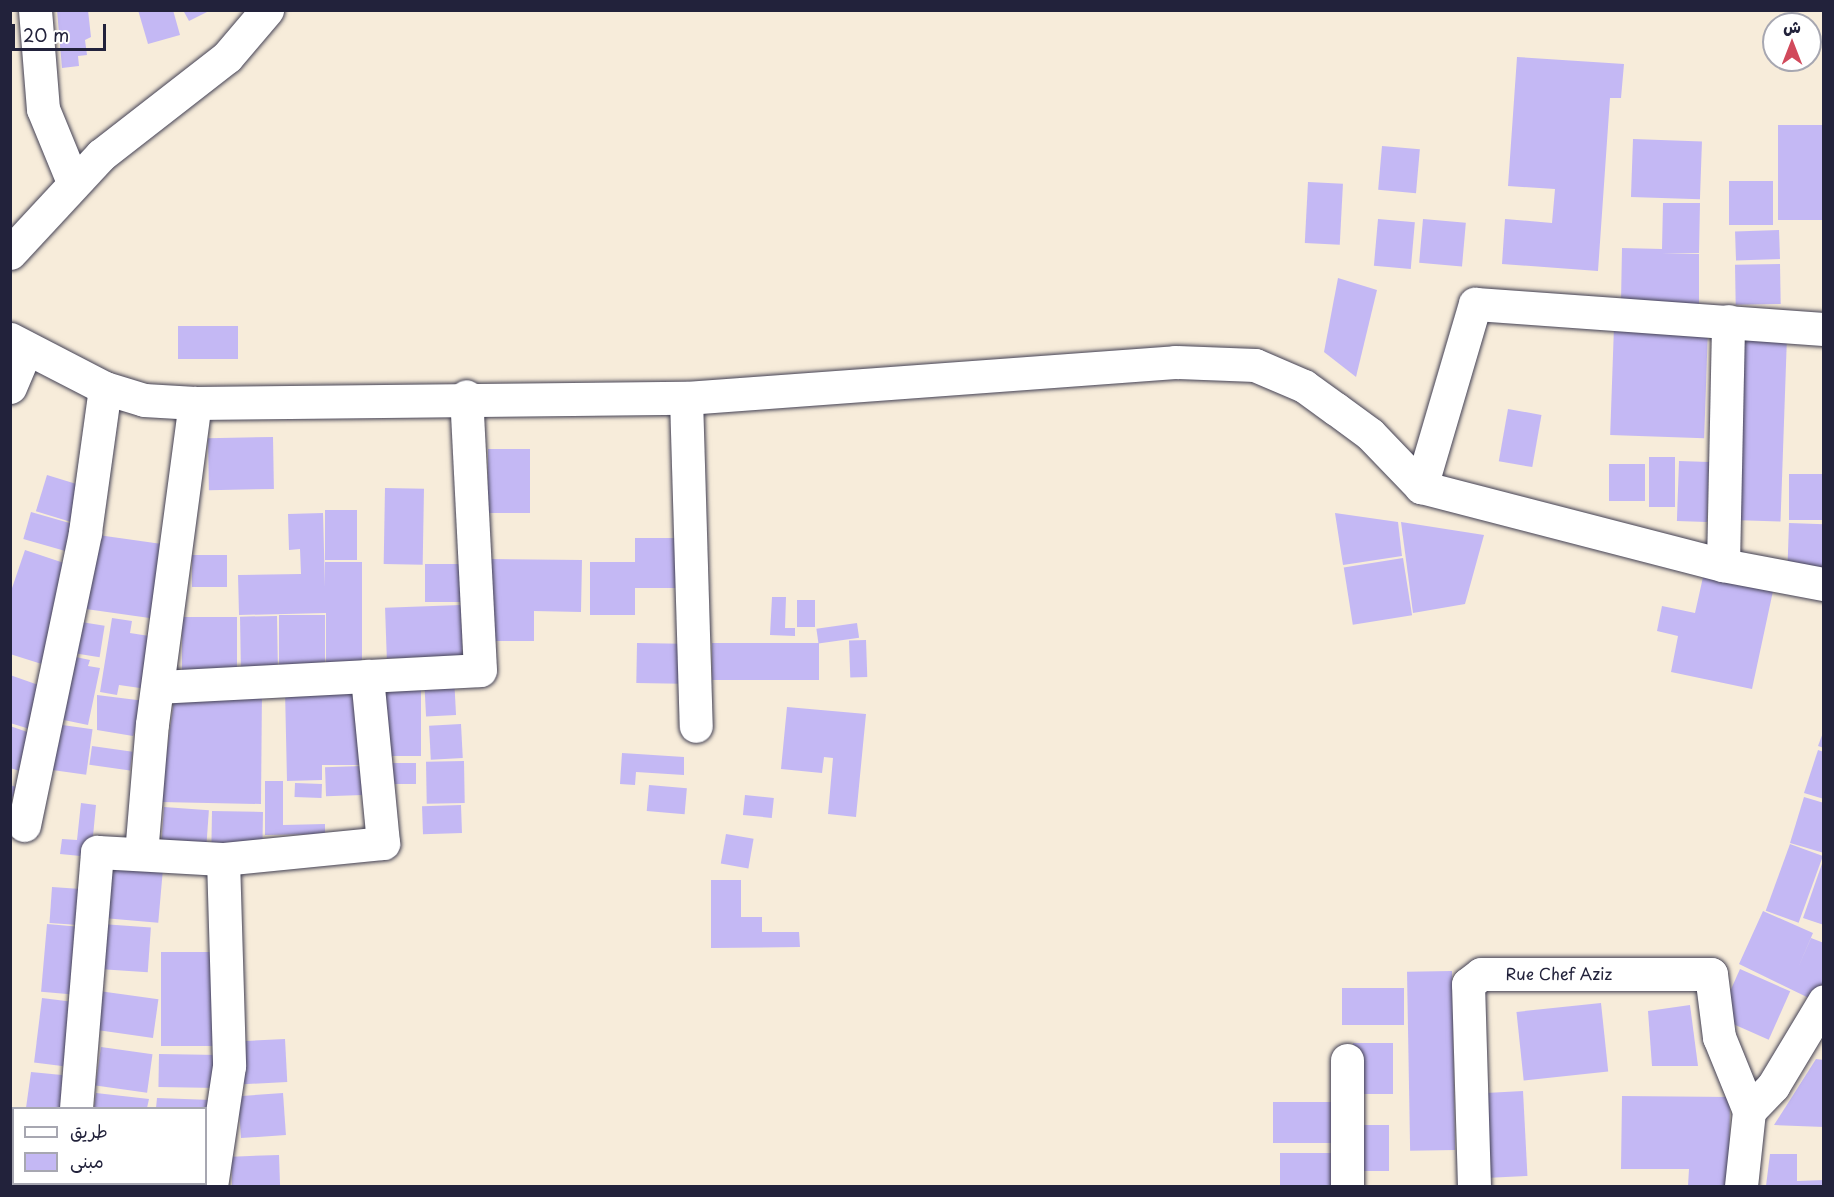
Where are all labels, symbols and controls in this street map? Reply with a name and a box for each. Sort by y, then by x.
scale bar [15,12,110,50]
north arrow [1762,12,1822,72]
text: ش [1783,14,1801,38]
text: 20 m [23,21,69,48]
street label: Rue Chef Aziz [1505,963,1613,983]
legend [12,1107,207,1185]
text: طريق [70,1117,108,1144]
text: مبنى [70,1147,104,1174]

